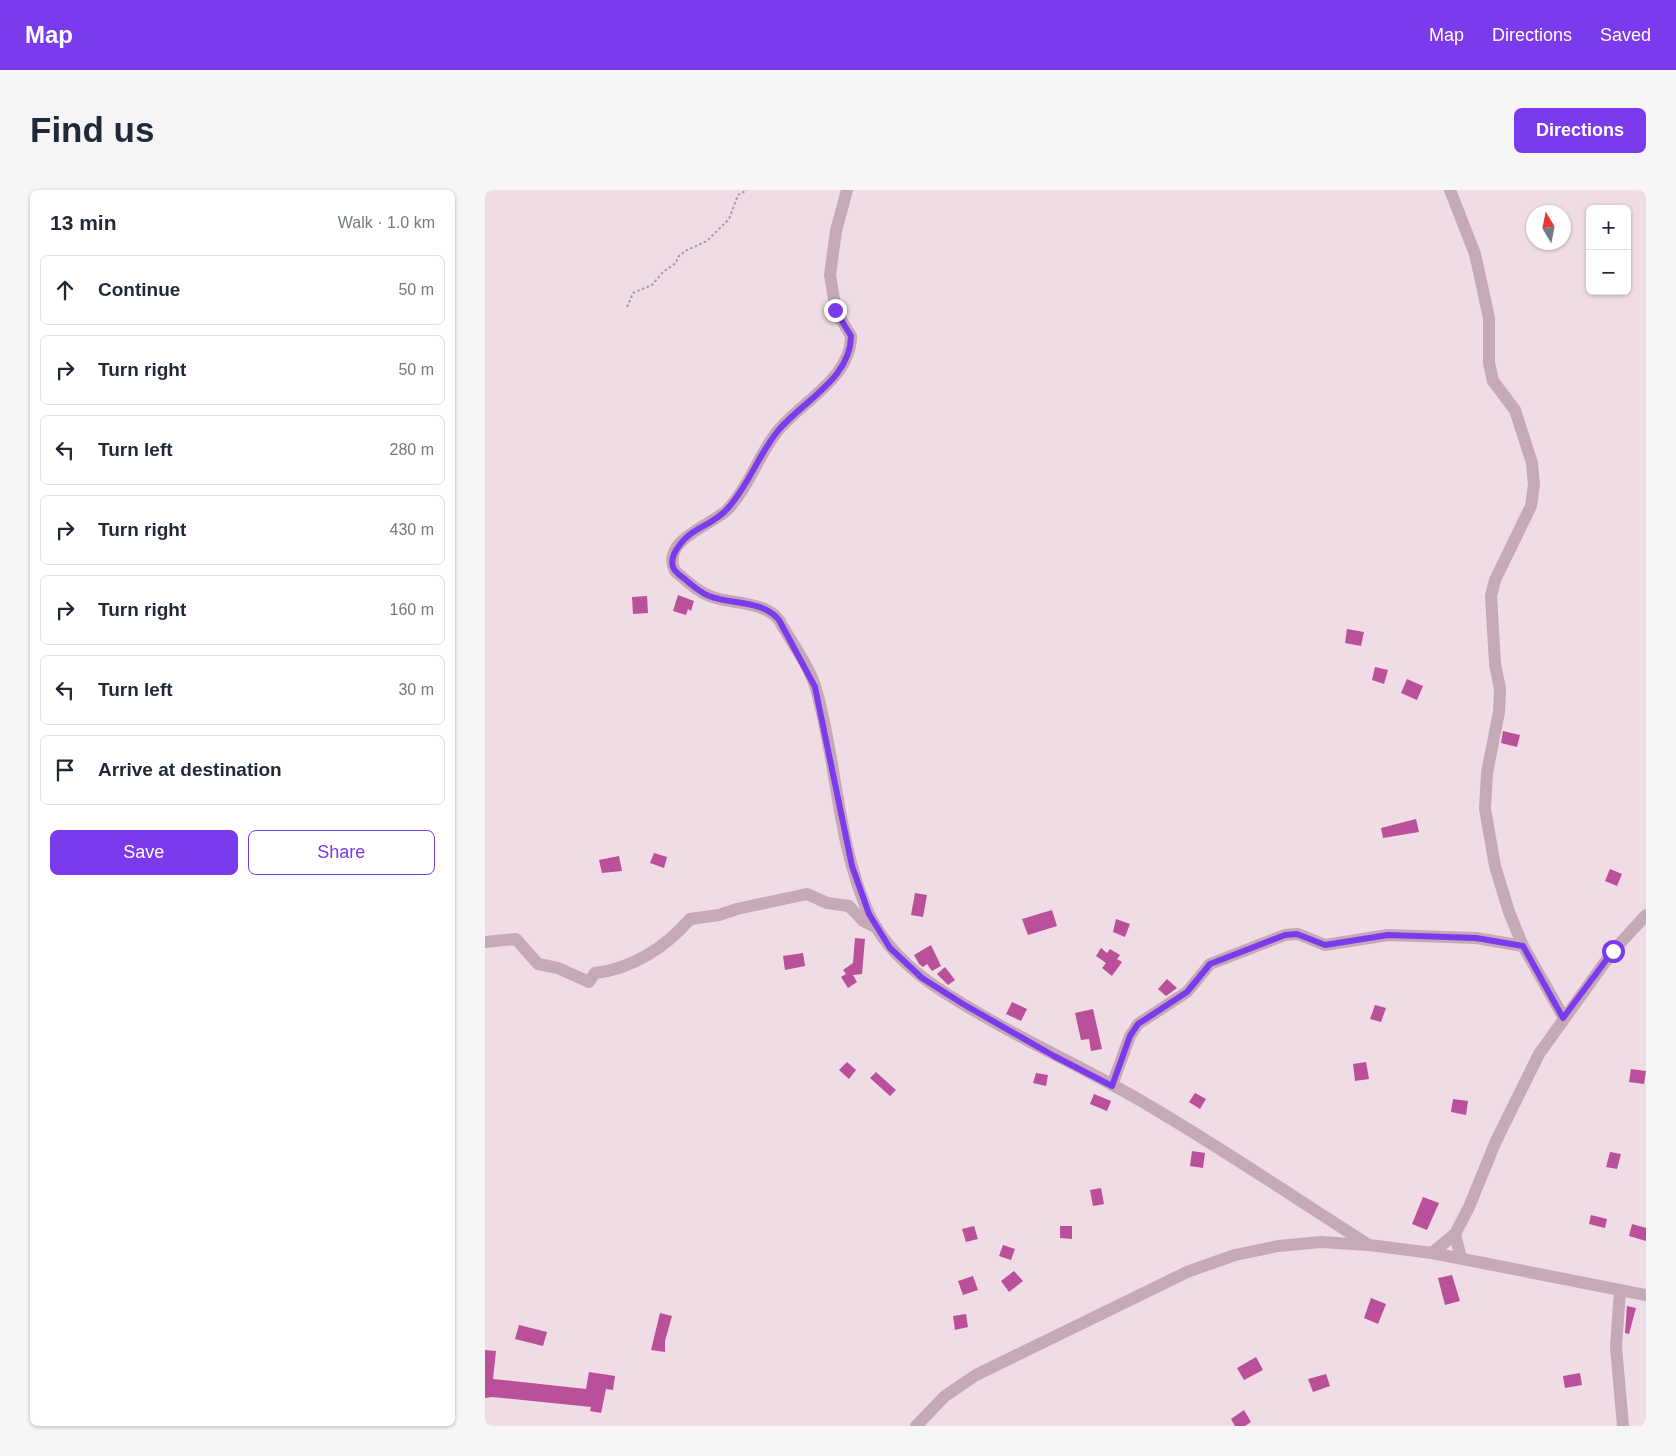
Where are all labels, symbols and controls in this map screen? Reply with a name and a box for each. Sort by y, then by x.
text: Map [25,21,73,48]
text: Map [1429,25,1464,45]
text: Directions [1492,25,1572,45]
text: Saved [1600,25,1651,45]
button: Directions [1514,108,1646,153]
text: Find us [30,110,154,149]
north arrow [1526,205,1571,250]
map controls [1586,205,1631,295]
button: + [1586,205,1631,250]
text: 13 min [50,211,117,234]
text: Walk · 1.0 km [338,214,435,231]
button: − [1586,250,1631,295]
icon: ahead [51,276,79,304]
text: Continue [98,279,180,300]
text: 50 m [398,281,434,298]
route end [824,299,847,322]
icon: right [51,356,79,384]
text: Turn right [98,359,186,380]
text: 50 m [398,361,434,378]
icon: left [51,436,79,464]
text: Turn left [98,439,173,460]
text: 280 m [390,441,434,458]
icon: right [51,516,79,544]
text: Turn right [98,519,186,540]
text: 430 m [390,521,434,538]
icon: right [51,596,79,624]
text: Turn right [98,599,186,620]
text: 160 m [390,601,434,618]
icon: left [51,676,79,704]
text: Turn left [98,679,173,700]
text: 30 m [398,681,434,698]
icon: arrive [51,756,79,784]
text: Arrive at destination [98,759,282,780]
button: Save [50,830,238,875]
button: Share [248,830,435,875]
route start [1602,940,1625,963]

